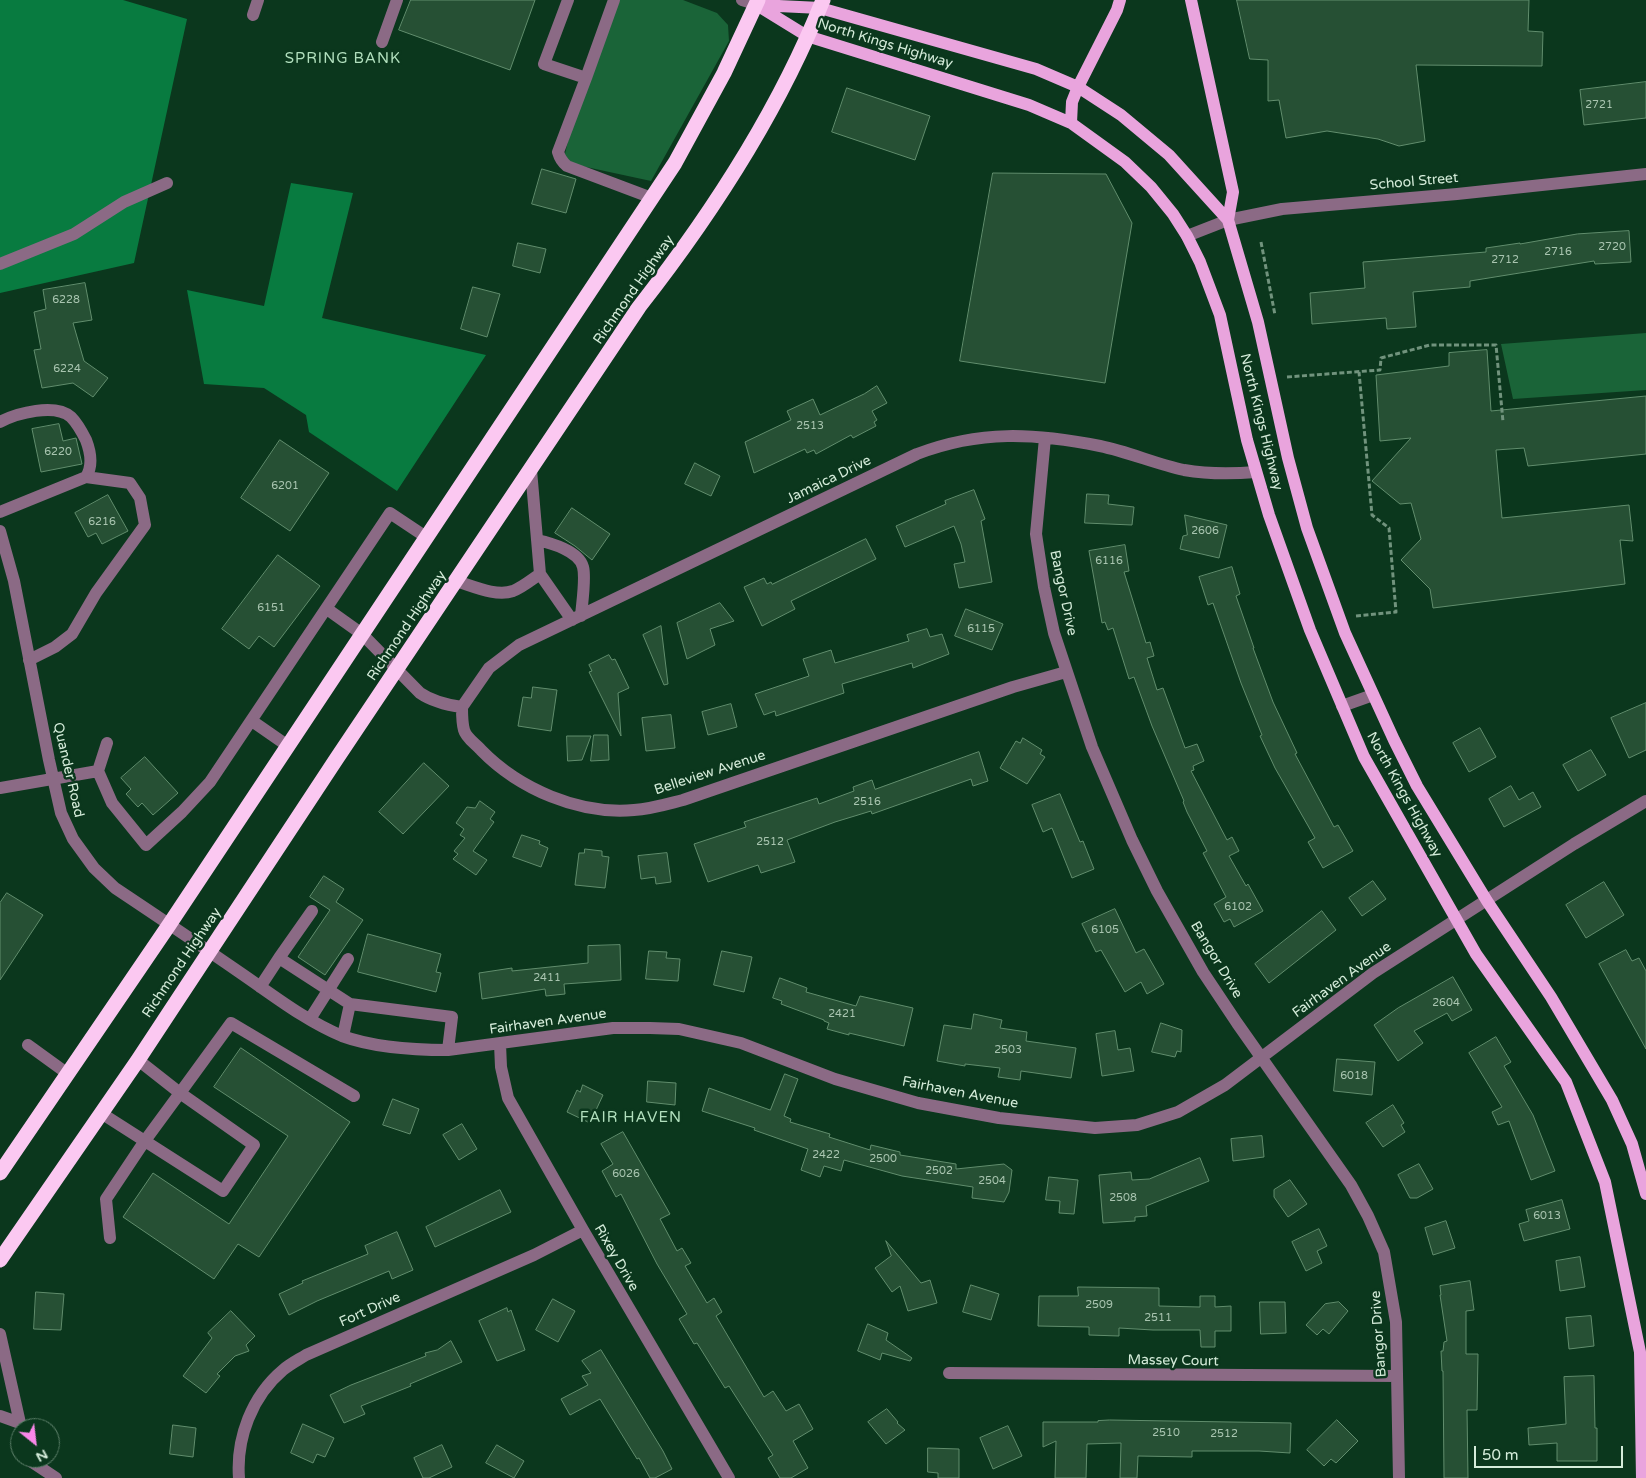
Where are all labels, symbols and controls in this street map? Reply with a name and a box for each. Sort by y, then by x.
street label: North Kings Highway [815,15,955,73]
district label: SPRING BANK [283,50,403,68]
house number: 2721 [1585,98,1613,112]
street label: School Street [1369,170,1459,194]
street label: Richmond Highway [590,232,678,348]
house number: 2720 [1598,240,1626,254]
house number: 2716 [1544,245,1572,259]
house number: 2712 [1491,253,1519,267]
house number: 6228 [52,293,80,307]
street label: North Kings Highway [1236,352,1286,492]
house number: 6224 [53,362,81,376]
house number: 2513 [796,419,824,433]
house number: 6220 [44,445,72,459]
street label: Jamaica Drive [784,452,874,508]
house number: 6201 [271,479,299,493]
house number: 6216 [88,515,116,529]
house number: 2606 [1191,524,1219,538]
street label: Bangor Drive [1046,549,1080,637]
house number: 6116 [1095,554,1123,568]
street label: Richmond Highway [364,568,450,684]
house number: 6151 [257,601,285,615]
house number: 6115 [967,622,995,636]
street label: Quander Road [49,721,87,819]
street label: North Kings Highway [1363,730,1445,860]
street label: Belleview Avenue [652,747,768,799]
house number: 2516 [853,795,881,809]
house number: 2512 [756,835,784,849]
house number: 6102 [1224,900,1252,914]
street label: Richmond Highway [139,905,225,1021]
street label: Bangor Drive [1186,918,1246,1002]
house number: 6105 [1091,923,1119,937]
street label: Fairhaven Avenue [1289,939,1395,1021]
house number: 2411 [533,971,561,985]
house number: 2604 [1432,996,1460,1010]
street label: Fairhaven Avenue [488,1005,608,1039]
house number: 2421 [828,1007,856,1021]
house number: 2503 [994,1043,1022,1057]
house number: 6018 [1340,1069,1368,1083]
street label: Fairhaven Avenue [901,1074,1019,1112]
district label: FAIR HAVEN [579,1109,683,1127]
house number: 2422 [812,1148,840,1162]
house number: 2500 [869,1152,897,1166]
house number: 2502 [925,1164,953,1178]
house number: 6026 [612,1167,640,1181]
house number: 2504 [978,1174,1006,1188]
house number: 2508 [1109,1191,1137,1205]
house number: 6013 [1533,1209,1561,1223]
street label: Rixey Drive [590,1222,642,1294]
street label: Fort Drive [337,1289,403,1331]
street label: Bangor Drive [1368,1290,1390,1378]
house number: 2509 [1085,1298,1113,1312]
house number: 2511 [1144,1311,1172,1325]
street label: Massey Court [1127,1352,1219,1370]
north arrow [10,1418,60,1468]
house number: 2510 [1152,1426,1180,1440]
house number: 2512 [1210,1427,1238,1441]
scale bar [1476,1436,1625,1468]
text: N [33,1446,51,1466]
text: 50 m [1482,1446,1519,1464]

